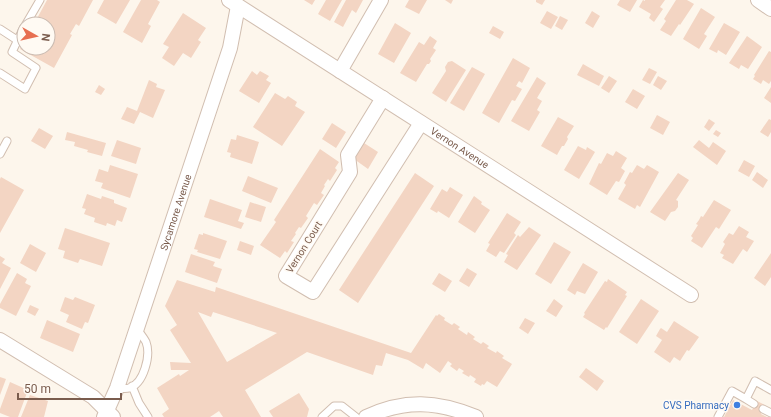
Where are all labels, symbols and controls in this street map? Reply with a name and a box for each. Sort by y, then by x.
north arrow [16,16,56,56]
text: N [38,33,52,42]
street label: Vernon Avenue [429,125,491,170]
street label: Sycamore Avenue [158,173,193,252]
street label: Vernon Court [284,219,324,275]
scale bar [18,375,121,401]
text: 50 m [24,382,51,396]
place label: CVS Pharmacy [663,400,729,411]
marker: CVS Pharmacy [732,400,742,410]

